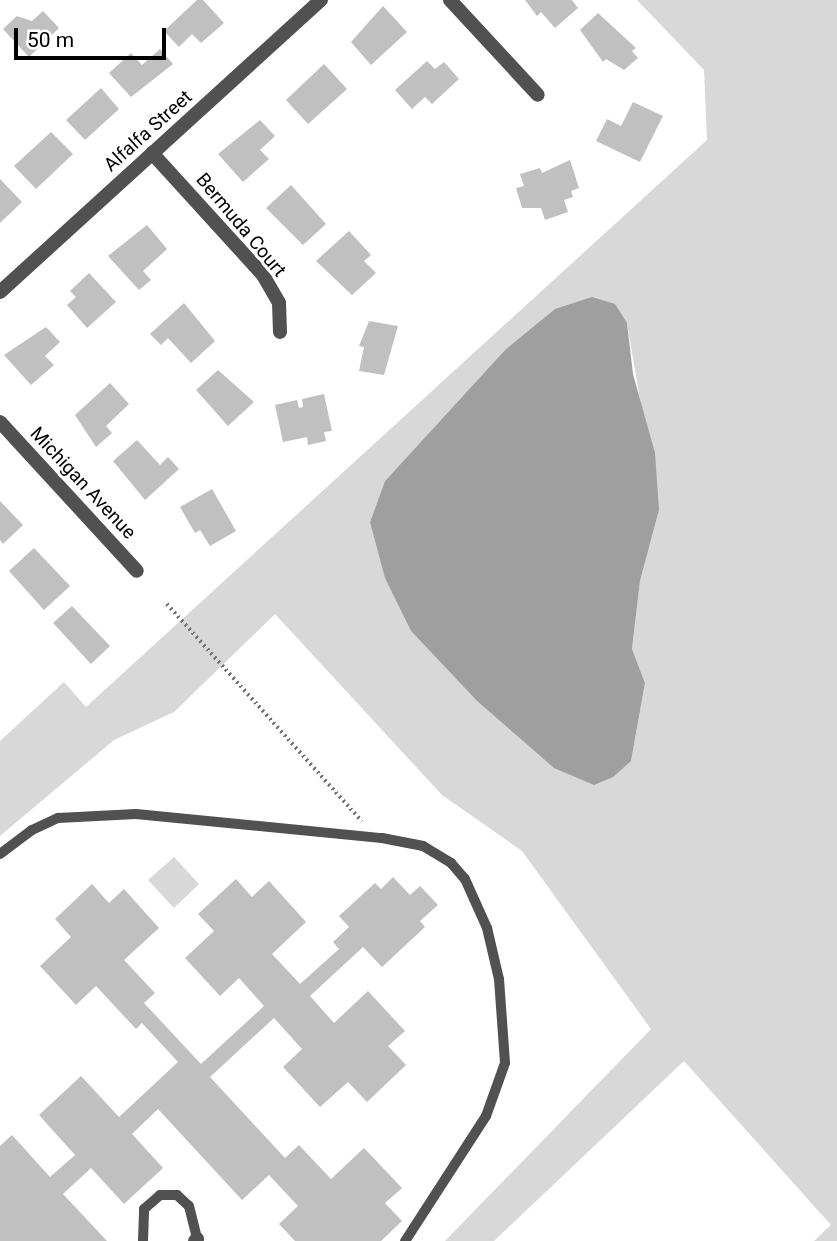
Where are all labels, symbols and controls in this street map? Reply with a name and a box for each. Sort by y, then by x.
scale bar [18,14,170,58]
text: 50 m [27,28,74,52]
street label: Alfalfa Street [99,86,197,176]
street label: Bermuda Court [191,169,291,281]
street label: Michigan Avenue [25,422,141,544]

